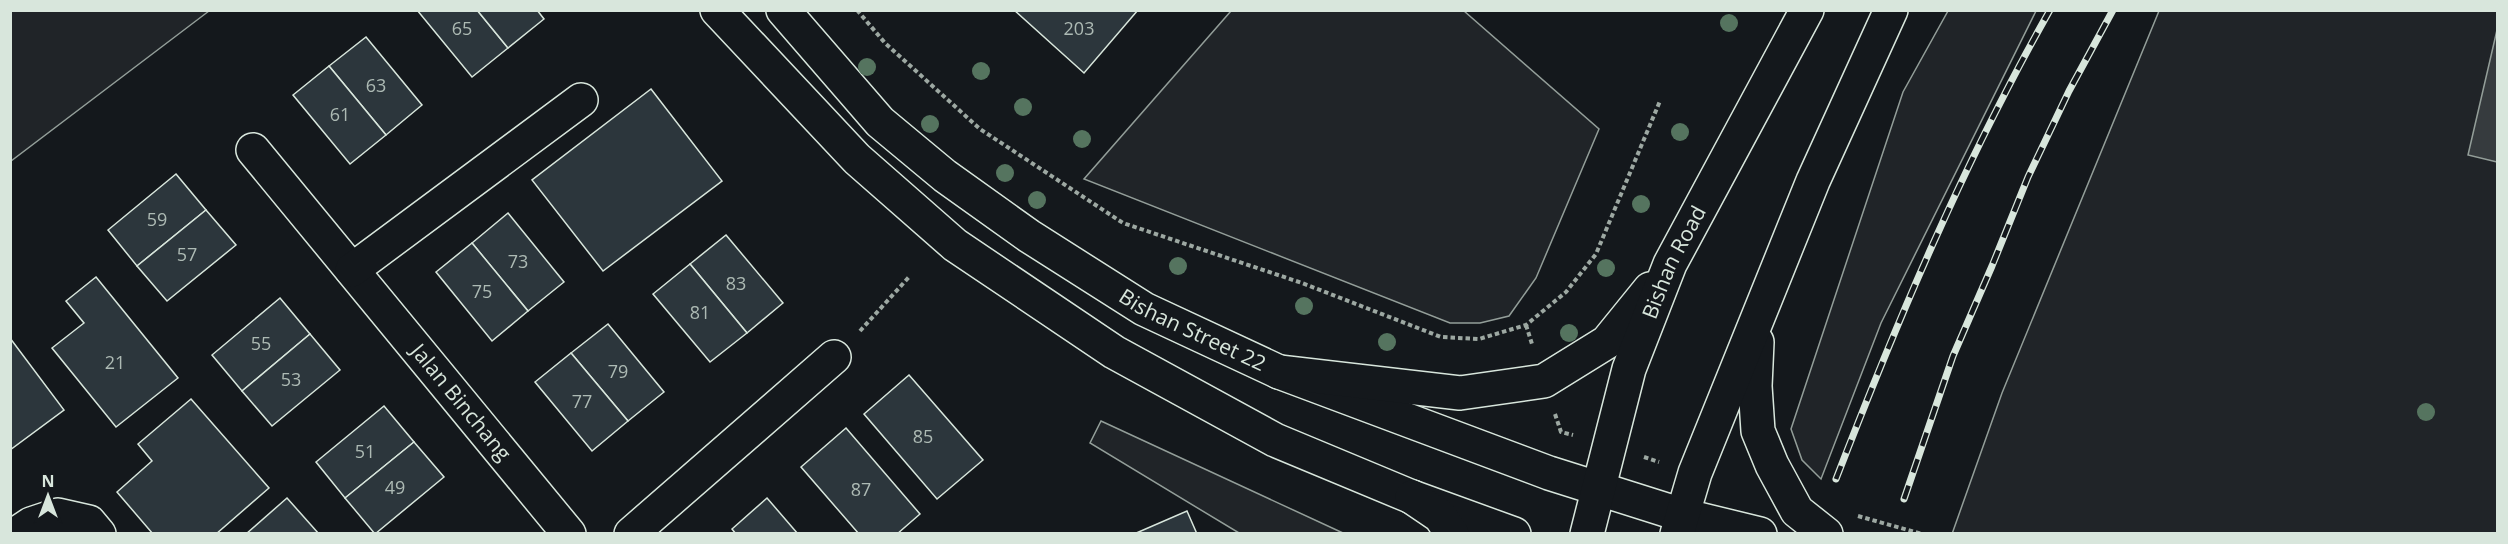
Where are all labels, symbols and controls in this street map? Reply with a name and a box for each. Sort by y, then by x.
house number: 65 [452,16,472,40]
house number: 203 [1064,16,1094,40]
house number: 63 [366,73,386,97]
house number: 61 [330,102,350,126]
street label: Bishan Road [1635,201,1712,323]
house number: 59 [147,207,167,231]
house number: 57 [177,242,197,266]
house number: 73 [508,249,528,273]
house number: 83 [726,271,746,295]
house number: 75 [472,279,492,303]
street label: Bishan Street 22 [1114,282,1271,377]
house number: 81 [690,300,710,324]
house number: 55 [251,331,271,355]
street label: Jalan Binchang [404,336,518,466]
house number: 21 [105,350,125,374]
house number: 79 [608,359,628,383]
house number: 53 [281,367,301,391]
house number: 77 [572,389,592,413]
house number: 85 [913,424,933,448]
house number: 51 [355,439,375,463]
north arrow [18,466,78,526]
text: N [41,470,55,492]
house number: 49 [385,475,405,499]
house number: 87 [851,477,871,501]

